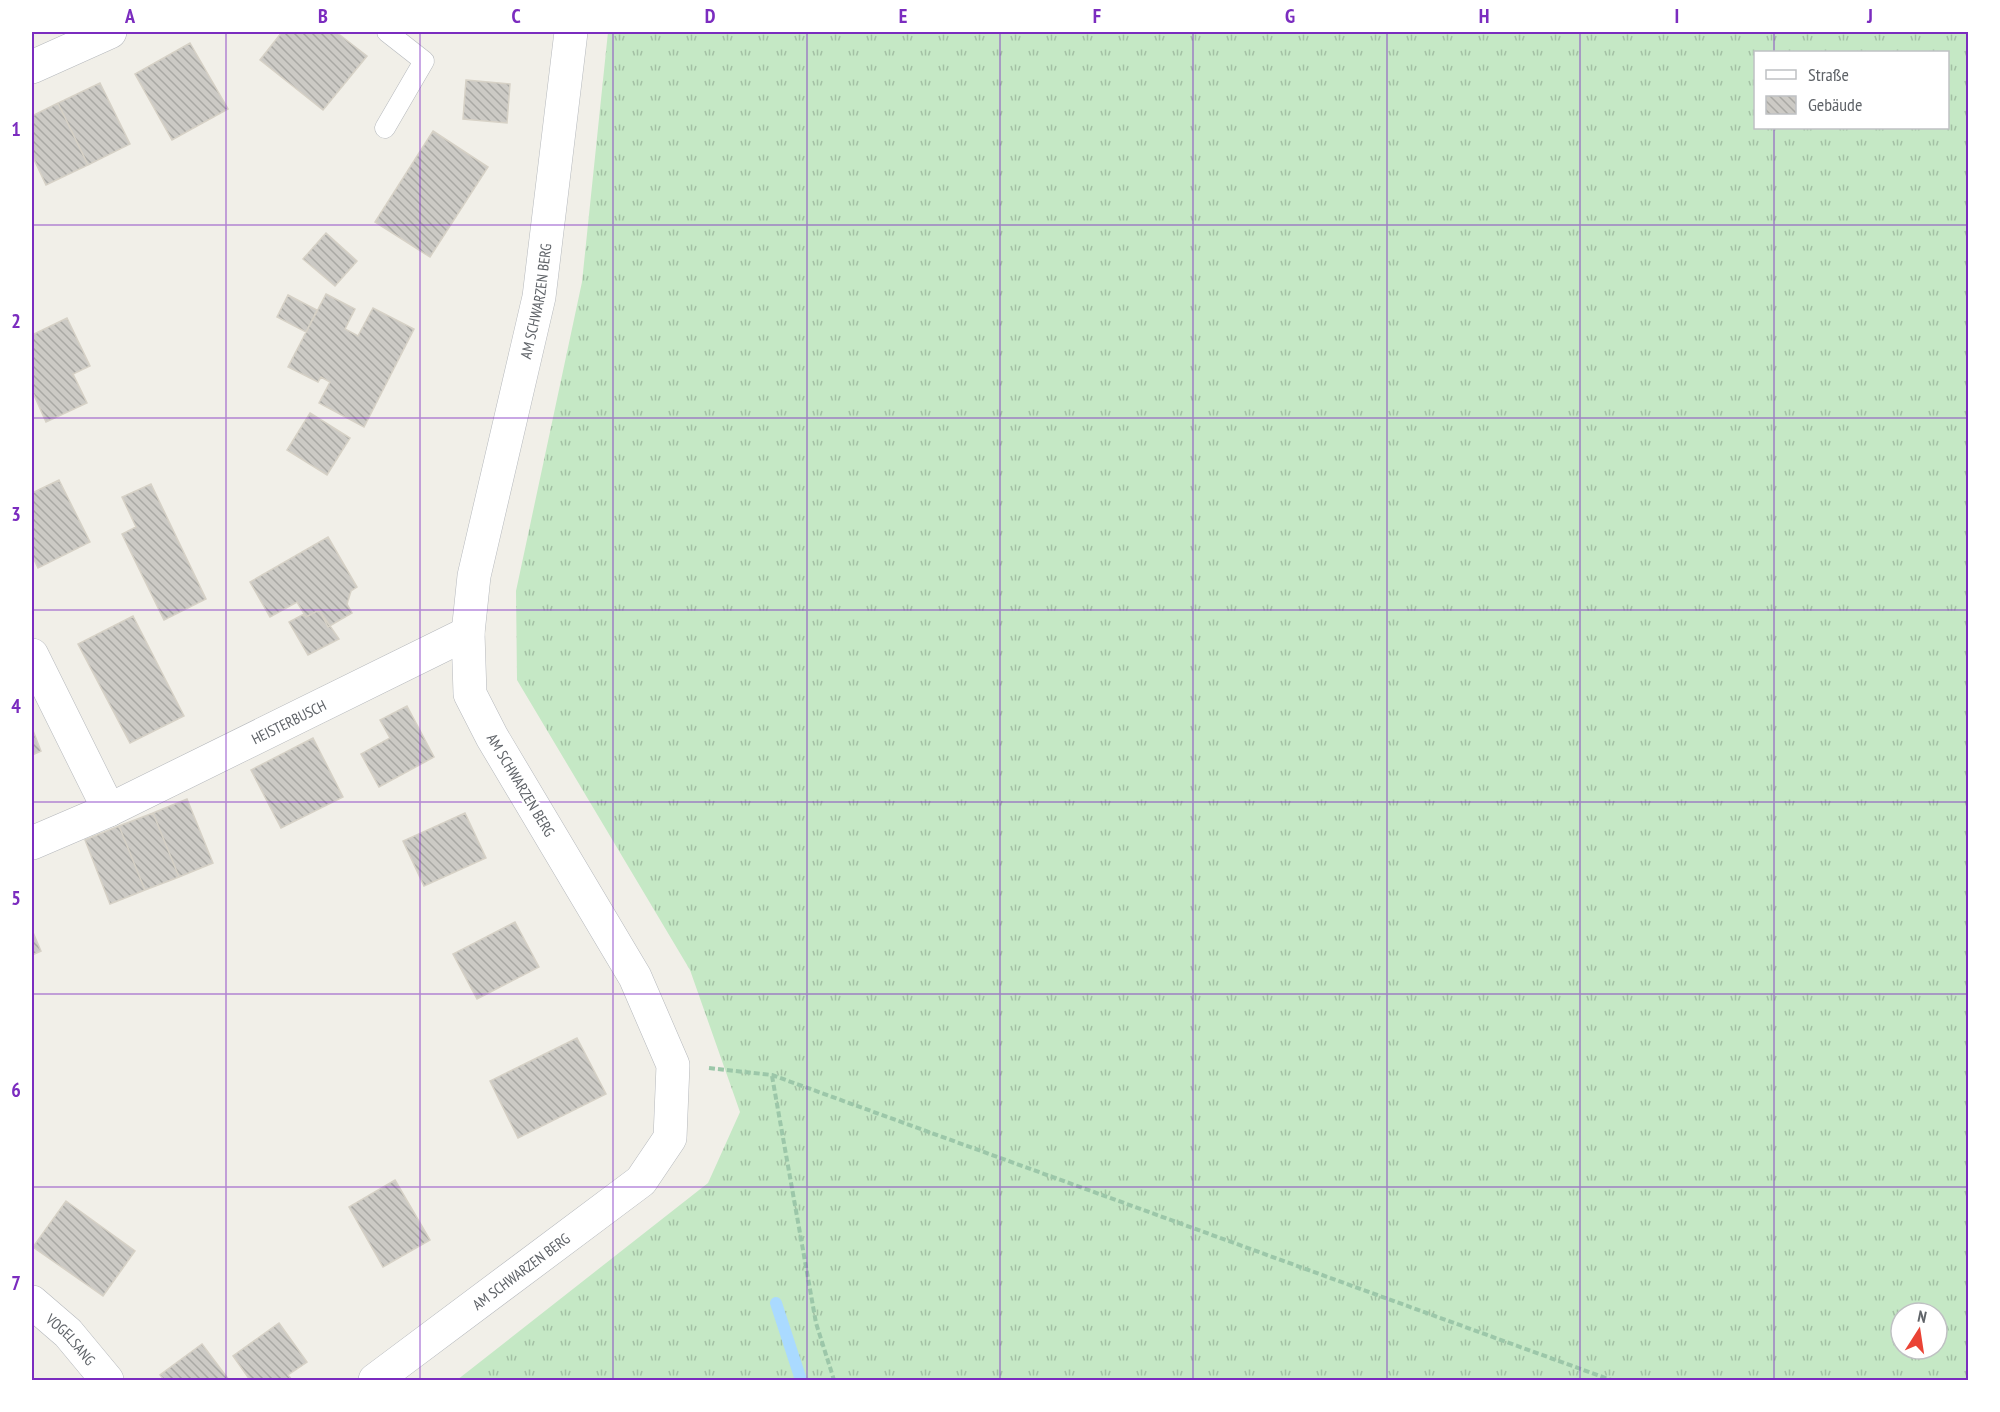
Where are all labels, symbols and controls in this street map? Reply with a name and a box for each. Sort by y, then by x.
text: A [124,3,136,29]
text: B [318,3,328,29]
text: C [511,3,521,29]
text: D [705,3,716,29]
text: E [899,3,907,29]
text: F [1093,3,1101,29]
text: G [1285,3,1295,29]
text: H [1479,3,1489,29]
text: I [1675,3,1679,29]
text: J [1866,3,1873,29]
legend [1754,51,1949,129]
text: Straße [1808,63,1849,86]
text: Gebäude [1808,93,1862,116]
text: 1 [11,116,21,142]
street label: AM SCHWARZEN BERG [515,242,555,360]
text: 2 [11,308,21,334]
text: 3 [11,501,21,527]
text: 4 [11,693,21,719]
street label: HEISTERBUSCH [248,695,329,748]
street label: AM SCHWARZEN BERG [483,730,559,840]
text: 5 [11,885,21,911]
text: 6 [11,1077,21,1103]
street label: AM SCHWARZEN BERG [468,1228,573,1314]
text: 7 [11,1270,21,1296]
north arrow [1889,1301,1949,1361]
text: N [1916,1306,1928,1327]
street label: VOGELSANG [42,1309,100,1369]

